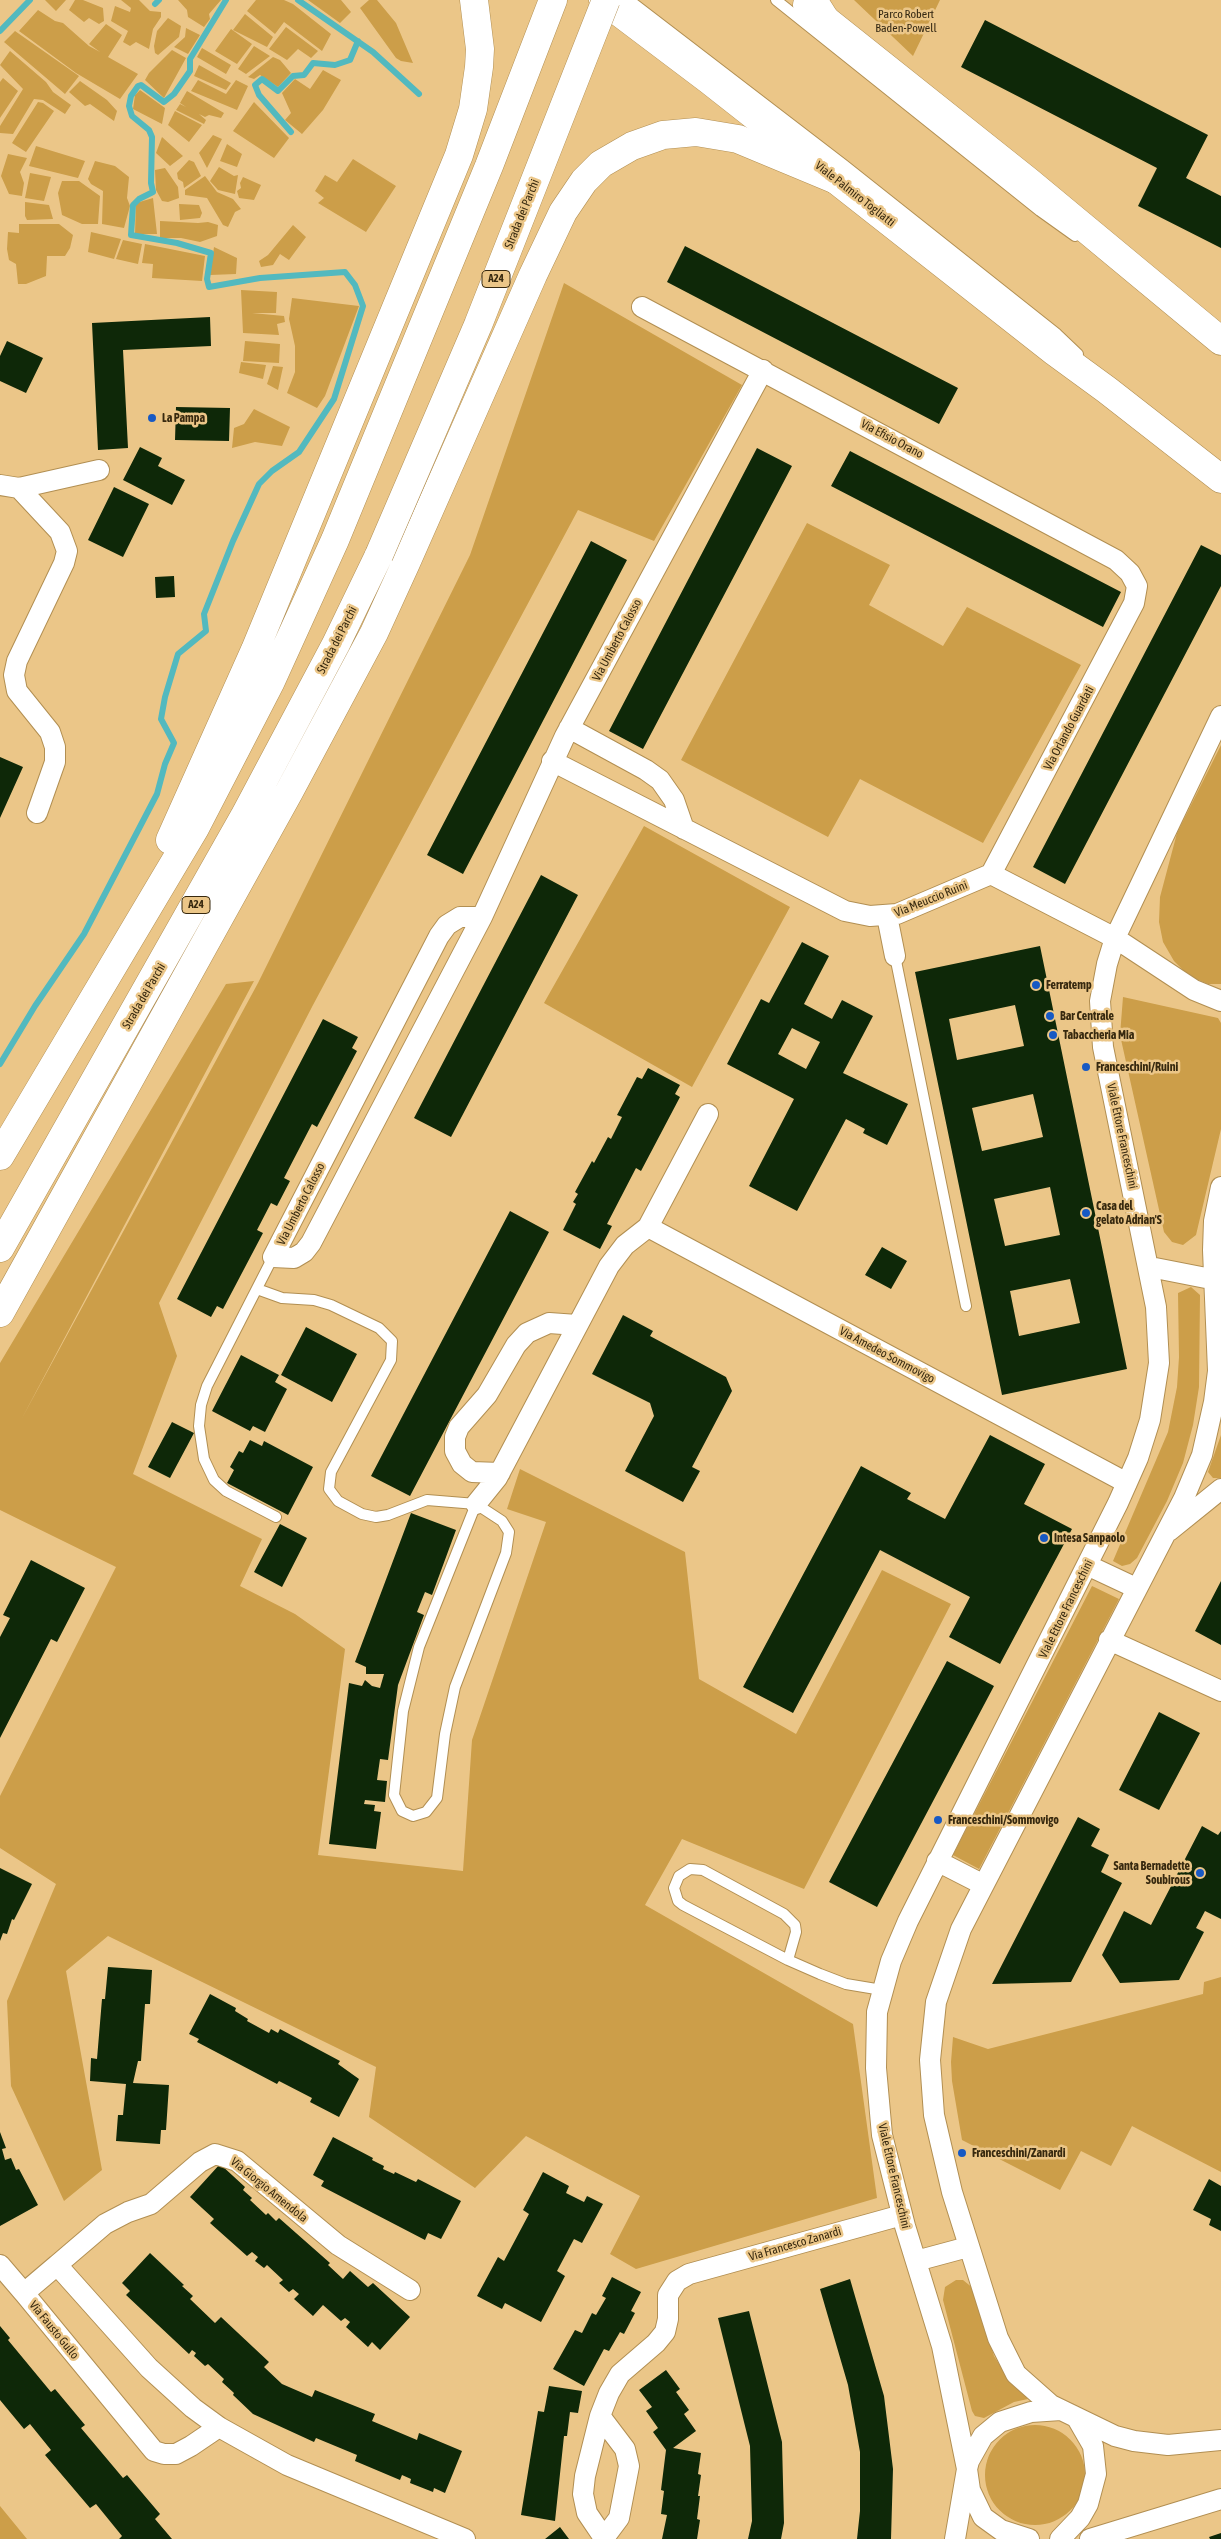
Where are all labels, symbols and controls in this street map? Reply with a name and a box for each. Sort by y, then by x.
park label: Parco Robert Baden-Powell [875,7,937,35]
street label: Viale Palmiro Togliatti [812,158,898,230]
street label: Strada dei Parchi [502,177,542,251]
road number: A24 [482,270,510,288]
place label: La Pampa [162,411,205,425]
marker: La Pampa [146,412,158,424]
street label: Via Efisio Orano [858,417,926,461]
street label: Via Umberto Calosso [589,597,645,683]
street label: Strada dei Parchi [314,604,360,676]
street label: Via Orlando Guardati [1041,684,1097,772]
street label: Via Meuccio Ruini [893,878,969,920]
road number: A24 [182,896,210,914]
street label: Strada dei Parchi [119,961,169,1031]
place label: Ferratemp [1046,978,1092,992]
marker: Ferratemp [1030,979,1042,991]
place label: Bar Centrale [1060,1009,1114,1023]
marker: Bar Centrale [1044,1010,1056,1022]
place label: Tabaccheria Mia [1063,1028,1134,1042]
marker: Tabaccheria Mia [1047,1029,1059,1041]
place label: Franceschini/Ruini [1096,1060,1178,1074]
marker: Franceschini/Ruini [1080,1061,1092,1073]
street label: Viale Ettore Franceschini [1104,1082,1140,1190]
street label: Via Umberto Calosso [274,1160,328,1248]
place label: Casa del gelato Adrian'S [1096,1199,1162,1227]
marker: Casa del gelato Adrian'S [1080,1207,1092,1219]
street label: Via Amedeo Sommovigo [837,1324,937,1386]
place label: Intesa Sanpaolo [1054,1531,1125,1545]
marker: Intesa Sanpaolo [1038,1532,1050,1544]
street label: Viale Ettore Franceschini [1036,1558,1096,1660]
place label: Franceschini/Sommovigo [948,1813,1059,1827]
marker: Franceschini/Sommovigo [932,1814,944,1826]
place label: Santa Bernadette Soubirous [1113,1859,1190,1887]
marker: Santa Bernadette Soubirous [1194,1867,1206,1879]
street label: Viale Ettore Franceschini [875,2122,913,2230]
place label: Franceschini/Zanardi [972,2146,1065,2160]
marker: Franceschini/Zanardi [956,2147,968,2159]
street label: Via Giorgio Amendola [228,2155,310,2225]
street label: Via Francesco Zanardi [747,2224,843,2264]
street label: Via Fausto Gullo [26,2298,82,2362]

